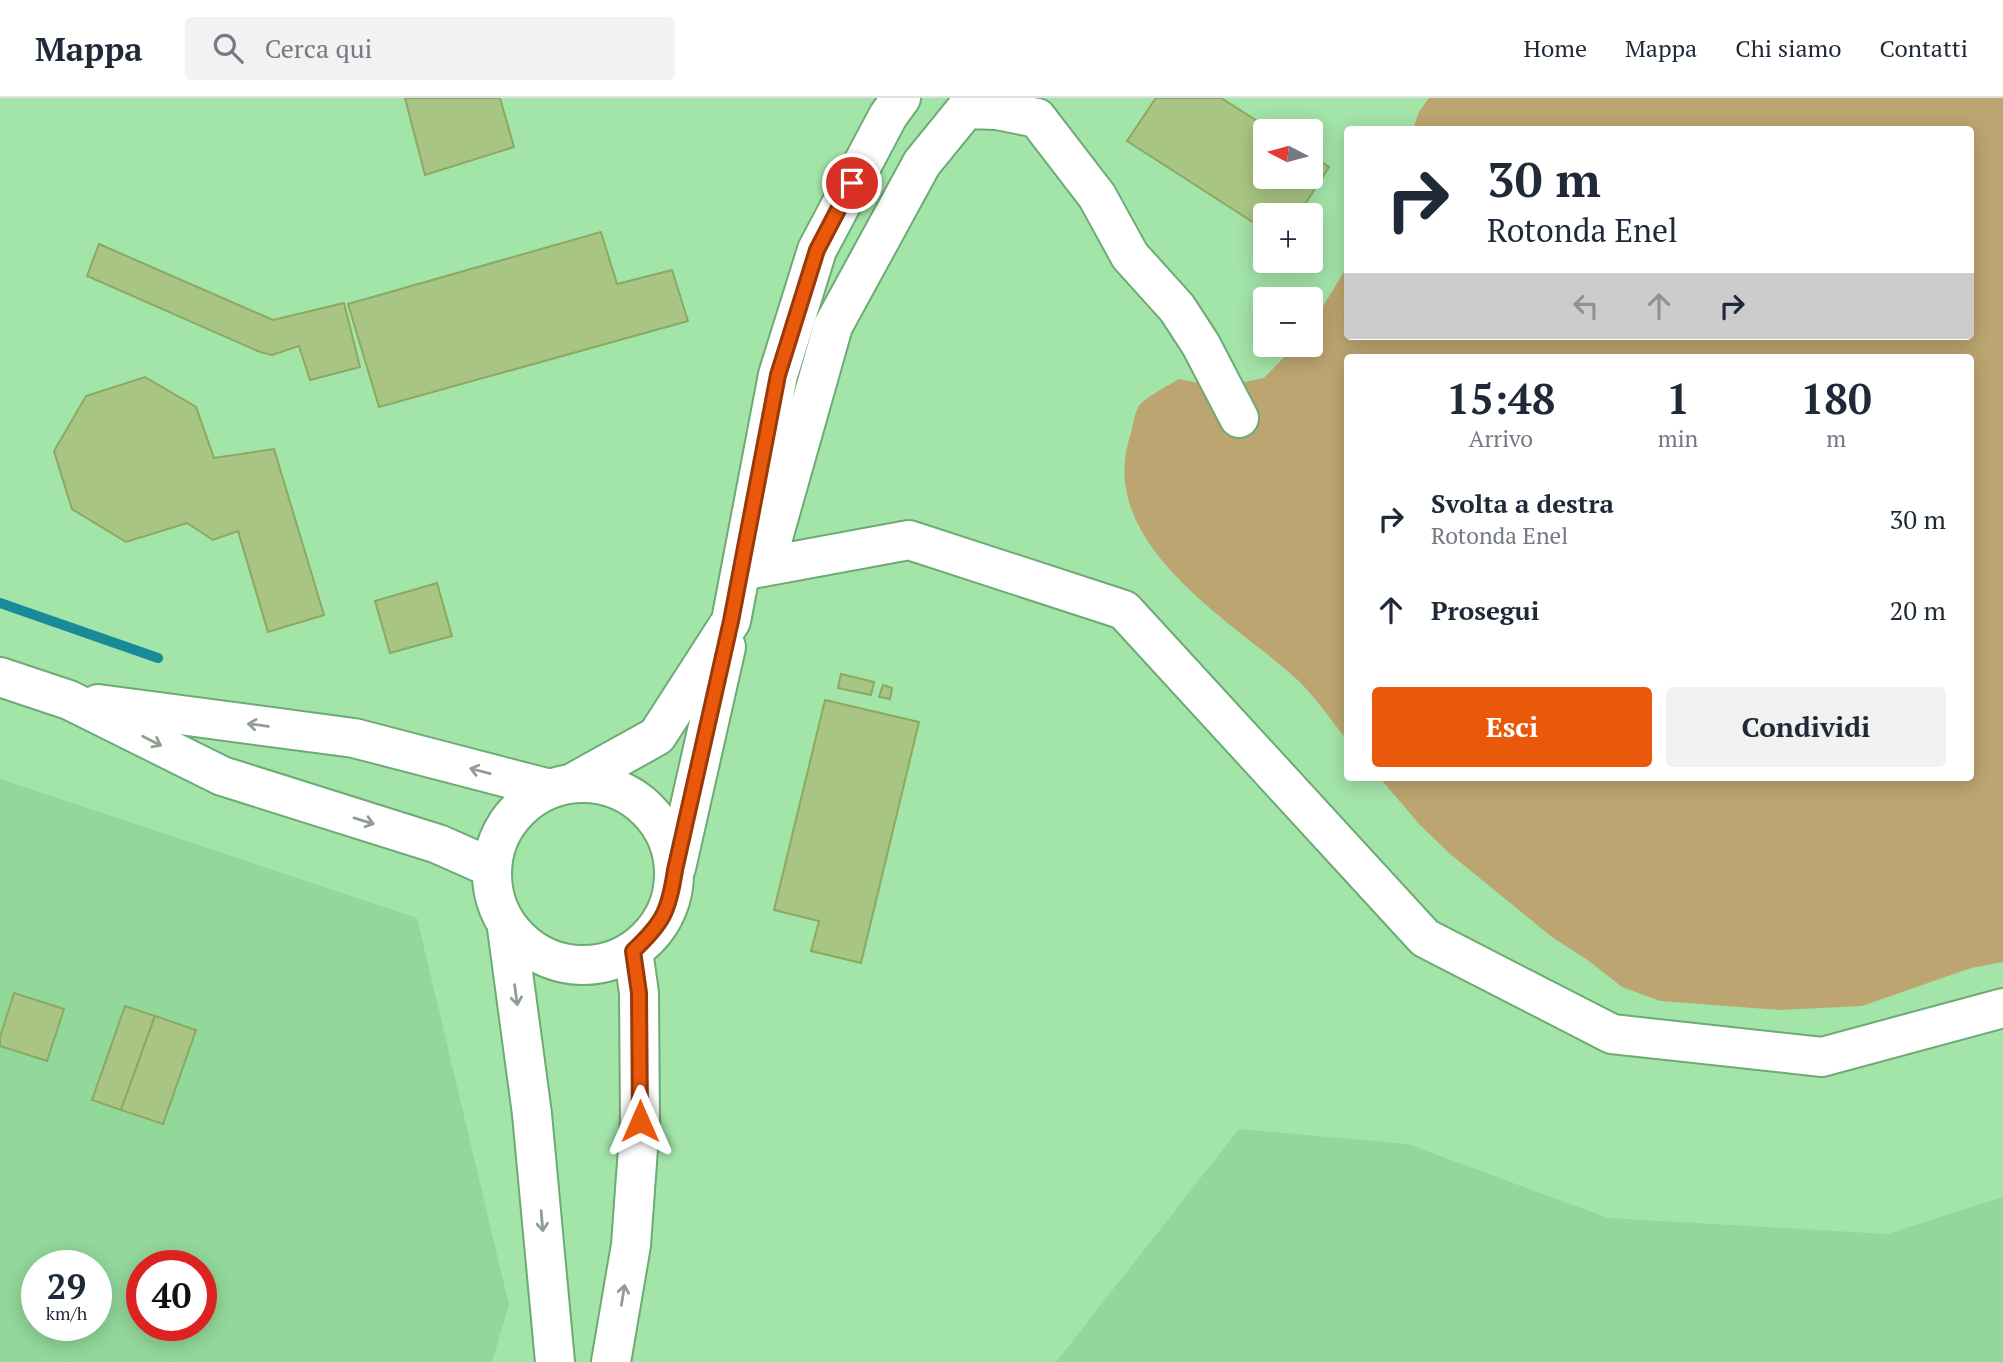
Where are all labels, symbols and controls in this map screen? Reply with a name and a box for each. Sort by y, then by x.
search box [185,17,675,80]
text: Mappa [35,27,143,70]
icon: search [209,29,247,67]
text: Cerca qui [265,31,372,65]
text: Home [1523,32,1587,64]
text: Mappa [1625,32,1697,64]
text: Chi siamo [1735,32,1842,64]
text: Contatti [1880,32,1968,64]
north arrow [1253,119,1323,189]
map controls [1253,119,1323,357]
text: 30 m [1487,146,1601,211]
pin [822,153,882,213]
icon: right [1372,154,1463,245]
icon: arrive [833,164,871,202]
button: + [1253,203,1323,273]
text: Rotonda Enel [1487,209,1678,251]
button: − [1253,287,1323,357]
icon: left [1567,287,1605,325]
icon: ahead [1640,287,1678,325]
icon: right [1713,287,1751,325]
text: 15:48 [1446,370,1556,426]
text: 1 [1666,370,1690,426]
text: 180 [1801,370,1872,426]
text: Arrivo [1469,423,1533,454]
text: min [1658,423,1698,454]
text: m [1826,423,1846,454]
text: Svolta a destra [1431,486,1614,520]
icon: right [1372,500,1410,538]
text: 30 m [1890,502,1946,536]
text: Rotonda Enel [1431,520,1568,551]
icon: ahead [1372,591,1410,629]
text: Prosegui [1431,593,1539,627]
text: 20 m [1890,593,1946,627]
button: Esci [1372,687,1652,767]
button: Condividi [1666,687,1946,767]
one-way arrow [247,719,269,732]
one-way arrow [141,735,162,749]
one-way arrow [469,764,492,777]
one-way arrow [353,815,375,828]
one-way arrow [510,983,523,1006]
position arrow [603,1084,677,1158]
one-way arrow [536,1210,549,1232]
speed limit sign: 40 [126,1250,217,1341]
text: 29 [47,1263,86,1309]
one-way arrow [617,1284,630,1307]
text: km/h [46,1301,87,1325]

